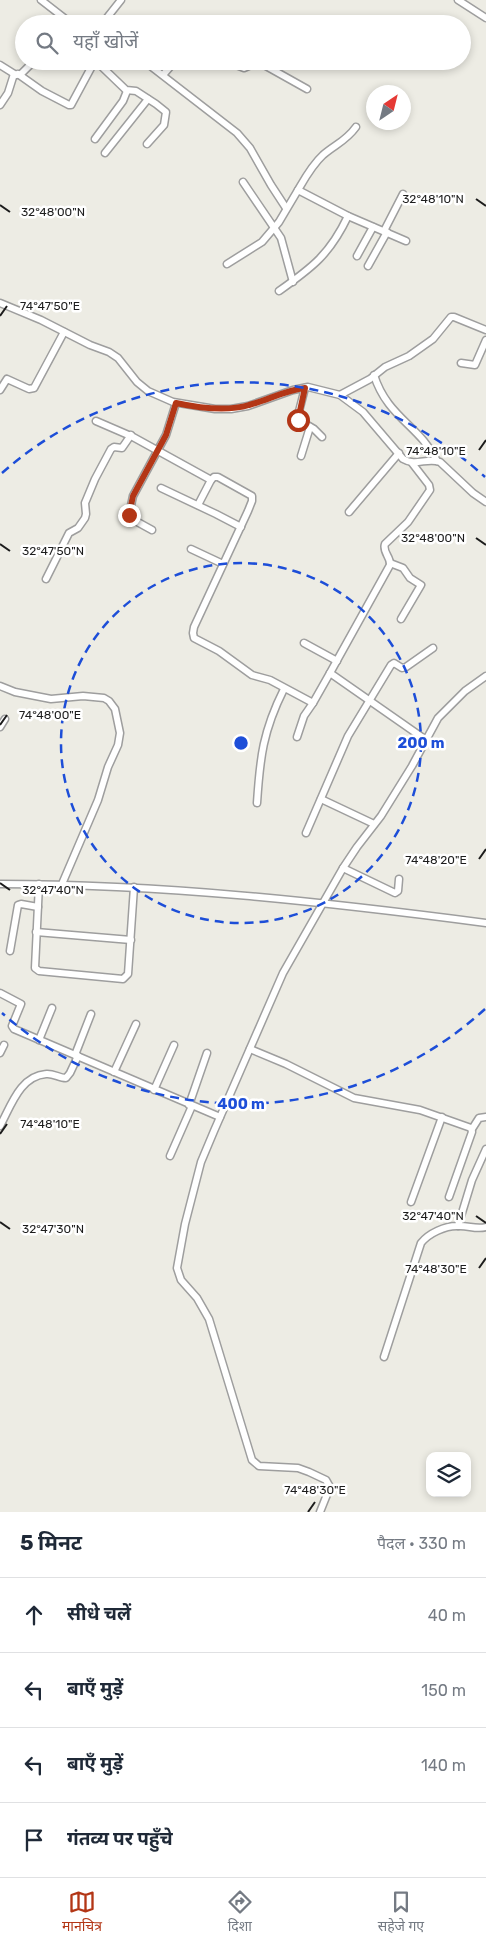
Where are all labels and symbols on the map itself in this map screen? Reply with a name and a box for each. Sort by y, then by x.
north arrow [366,85,411,130]
text: 32°48'10"N [402,192,464,206]
text: 32°48'00"N [21,205,85,219]
text: 74°47'50"E [20,299,80,313]
route start [287,409,310,432]
text: 74°48'10"E [406,444,466,458]
route end [118,504,141,527]
text: 32°48'00"N [401,531,465,545]
text: 32°47'50"N [22,544,84,558]
text: 74°48'00"E [19,708,81,722]
centre of rings [232,734,250,752]
text: 200 m [397,734,445,752]
text: 74°48'20"E [405,853,467,867]
text: 32°47'40"N [22,883,84,897]
text: 400 m [217,1095,265,1113]
text: 74°48'10"E [20,1117,80,1131]
text: 32°47'40"N [402,1209,464,1223]
text: 32°47'30"N [22,1222,84,1236]
text: 74°48'30"E [405,1262,467,1276]
text: 74°48'30"E [284,1483,346,1497]

